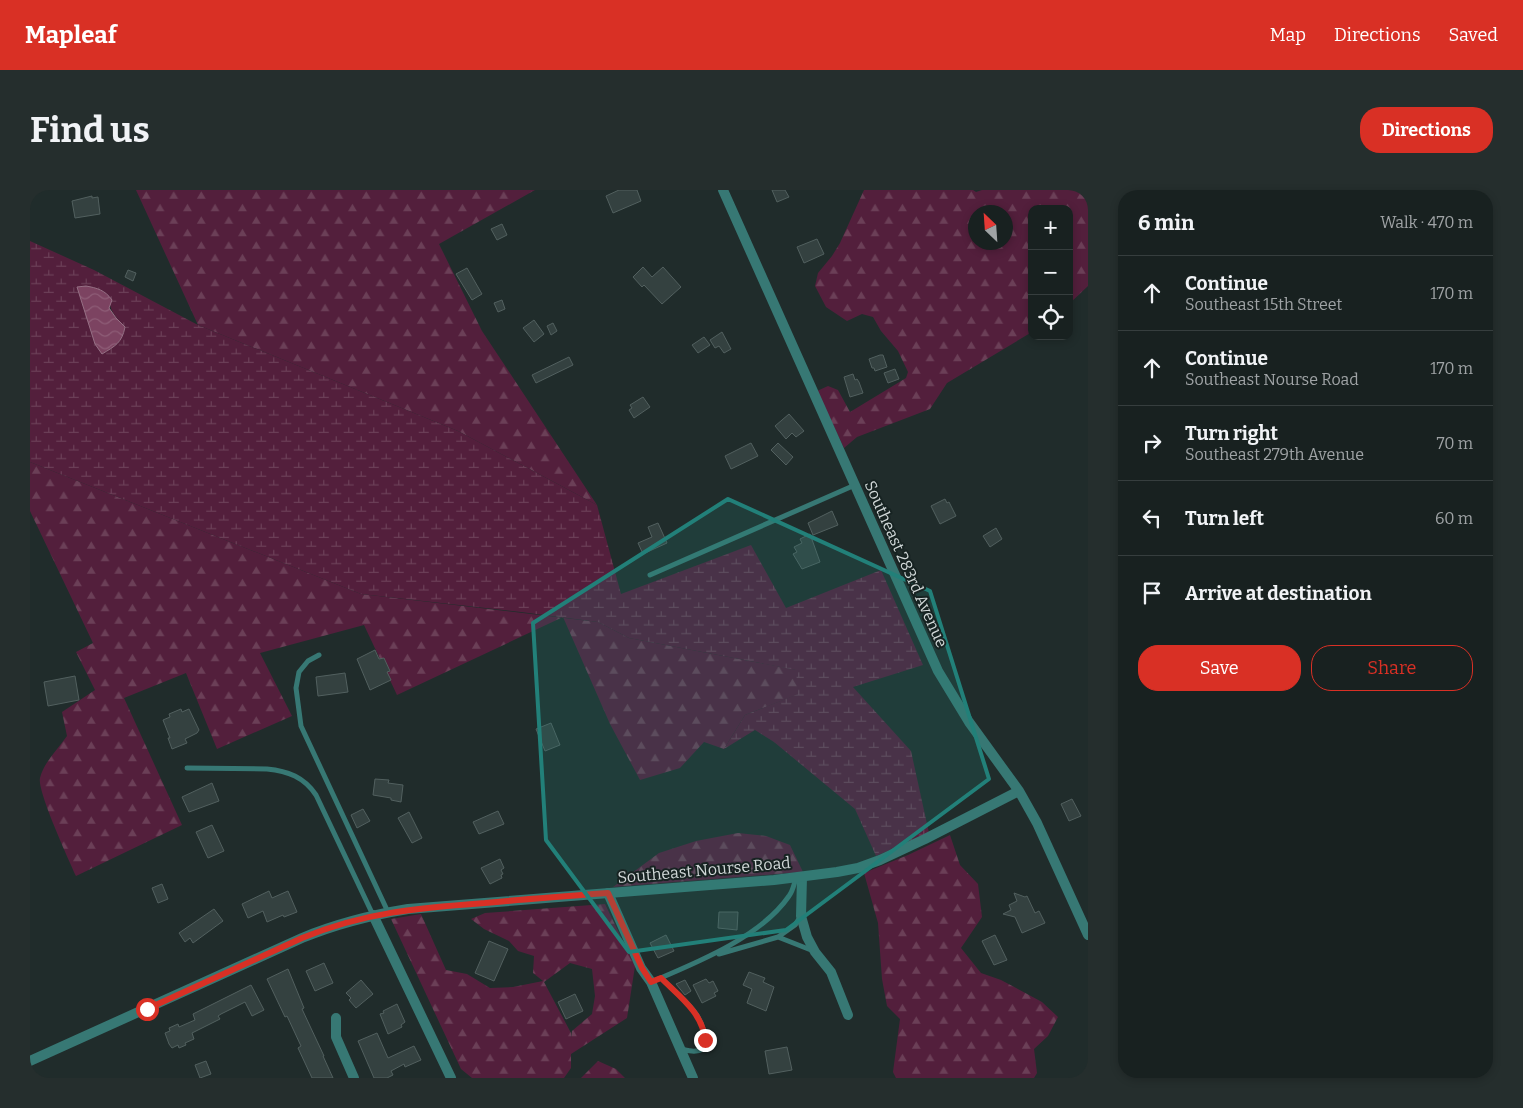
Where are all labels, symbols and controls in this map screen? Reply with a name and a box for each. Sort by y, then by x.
text: Mapleaf [25,21,117,49]
text: Map [1270,24,1306,46]
text: Directions [1334,24,1421,46]
text: Saved [1449,24,1498,46]
button: Directions [1360,107,1493,153]
text: Find us [30,109,150,151]
north arrow [968,205,1013,250]
map controls [1028,205,1073,340]
button: + [1028,205,1073,250]
text: 6 min [1138,210,1194,236]
text: Walk · 470 m [1380,213,1473,232]
button: − [1028,250,1073,295]
text: Continue [1185,272,1268,295]
icon: ahead [1138,279,1166,307]
text: 170 m [1430,284,1473,303]
button: locate [1028,295,1073,340]
text: Southeast 15th Street [1185,295,1342,314]
text: Continue [1185,347,1268,370]
icon: ahead [1138,354,1166,382]
text: 170 m [1430,359,1473,378]
text: Southeast Nourse Road [1185,370,1359,389]
text: Turn right [1185,422,1278,445]
icon: right [1138,429,1166,457]
text: 70 m [1437,434,1473,453]
text: Southeast 279th Avenue [1185,445,1364,464]
street label: Southeast 283rd Avenue [861,478,951,650]
icon: left [1138,504,1166,532]
text: Turn left [1185,507,1264,530]
text: 60 m [1435,509,1473,528]
icon: arrive [1138,579,1166,607]
text: Arrive at destination [1185,582,1372,605]
button: Save [1138,645,1301,691]
button: Share [1311,645,1473,691]
street label: Southeast Nourse Road [617,853,792,887]
route start [136,998,159,1021]
route end [694,1029,717,1052]

